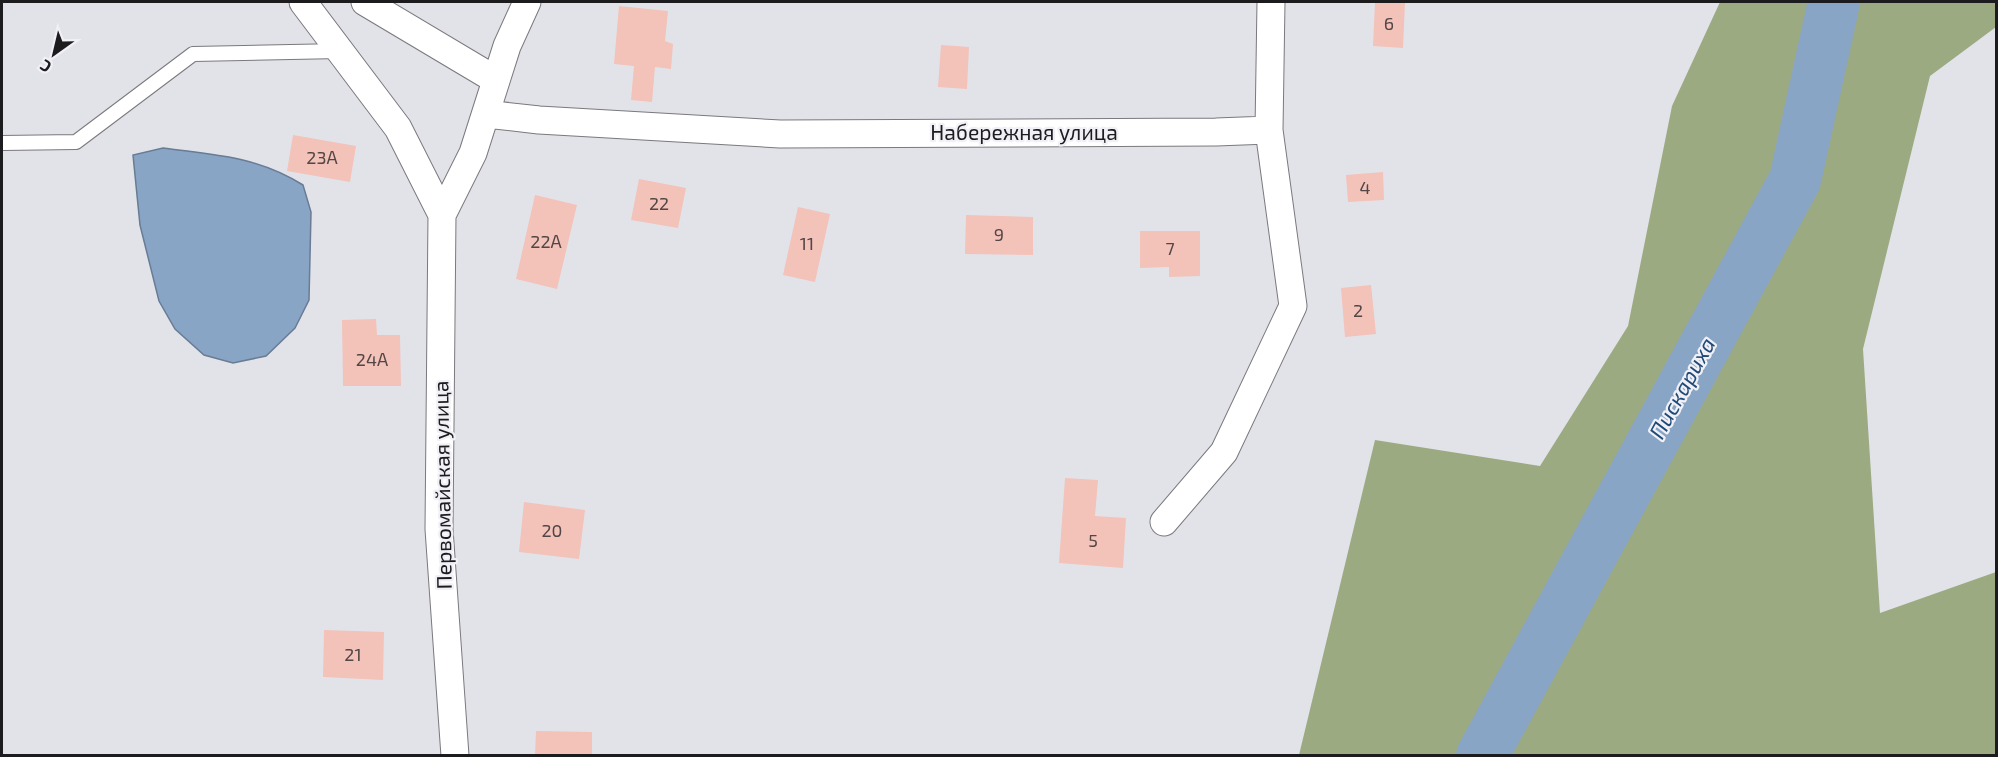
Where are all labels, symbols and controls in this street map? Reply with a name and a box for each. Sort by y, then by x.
house number: 6 [1384,12,1394,34]
north arrow [24,24,84,84]
text: С [36,56,55,77]
street label: Набережная улица [930,119,1118,145]
house number: 23А [306,146,338,168]
house number: 4 [1359,176,1371,198]
house number: 22 [649,192,669,214]
house number: 9 [994,223,1004,245]
house number: 22А [530,230,563,252]
house number: 11 [800,232,814,254]
house number: 7 [1165,237,1175,259]
house number: 2 [1353,299,1363,321]
water label: Пискариха [1643,332,1720,443]
house number: 24А [356,348,389,370]
street label: Первомайская улица [427,380,457,590]
house number: 20 [542,519,562,541]
house number: 5 [1088,529,1098,551]
house number: 21 [344,643,362,665]

